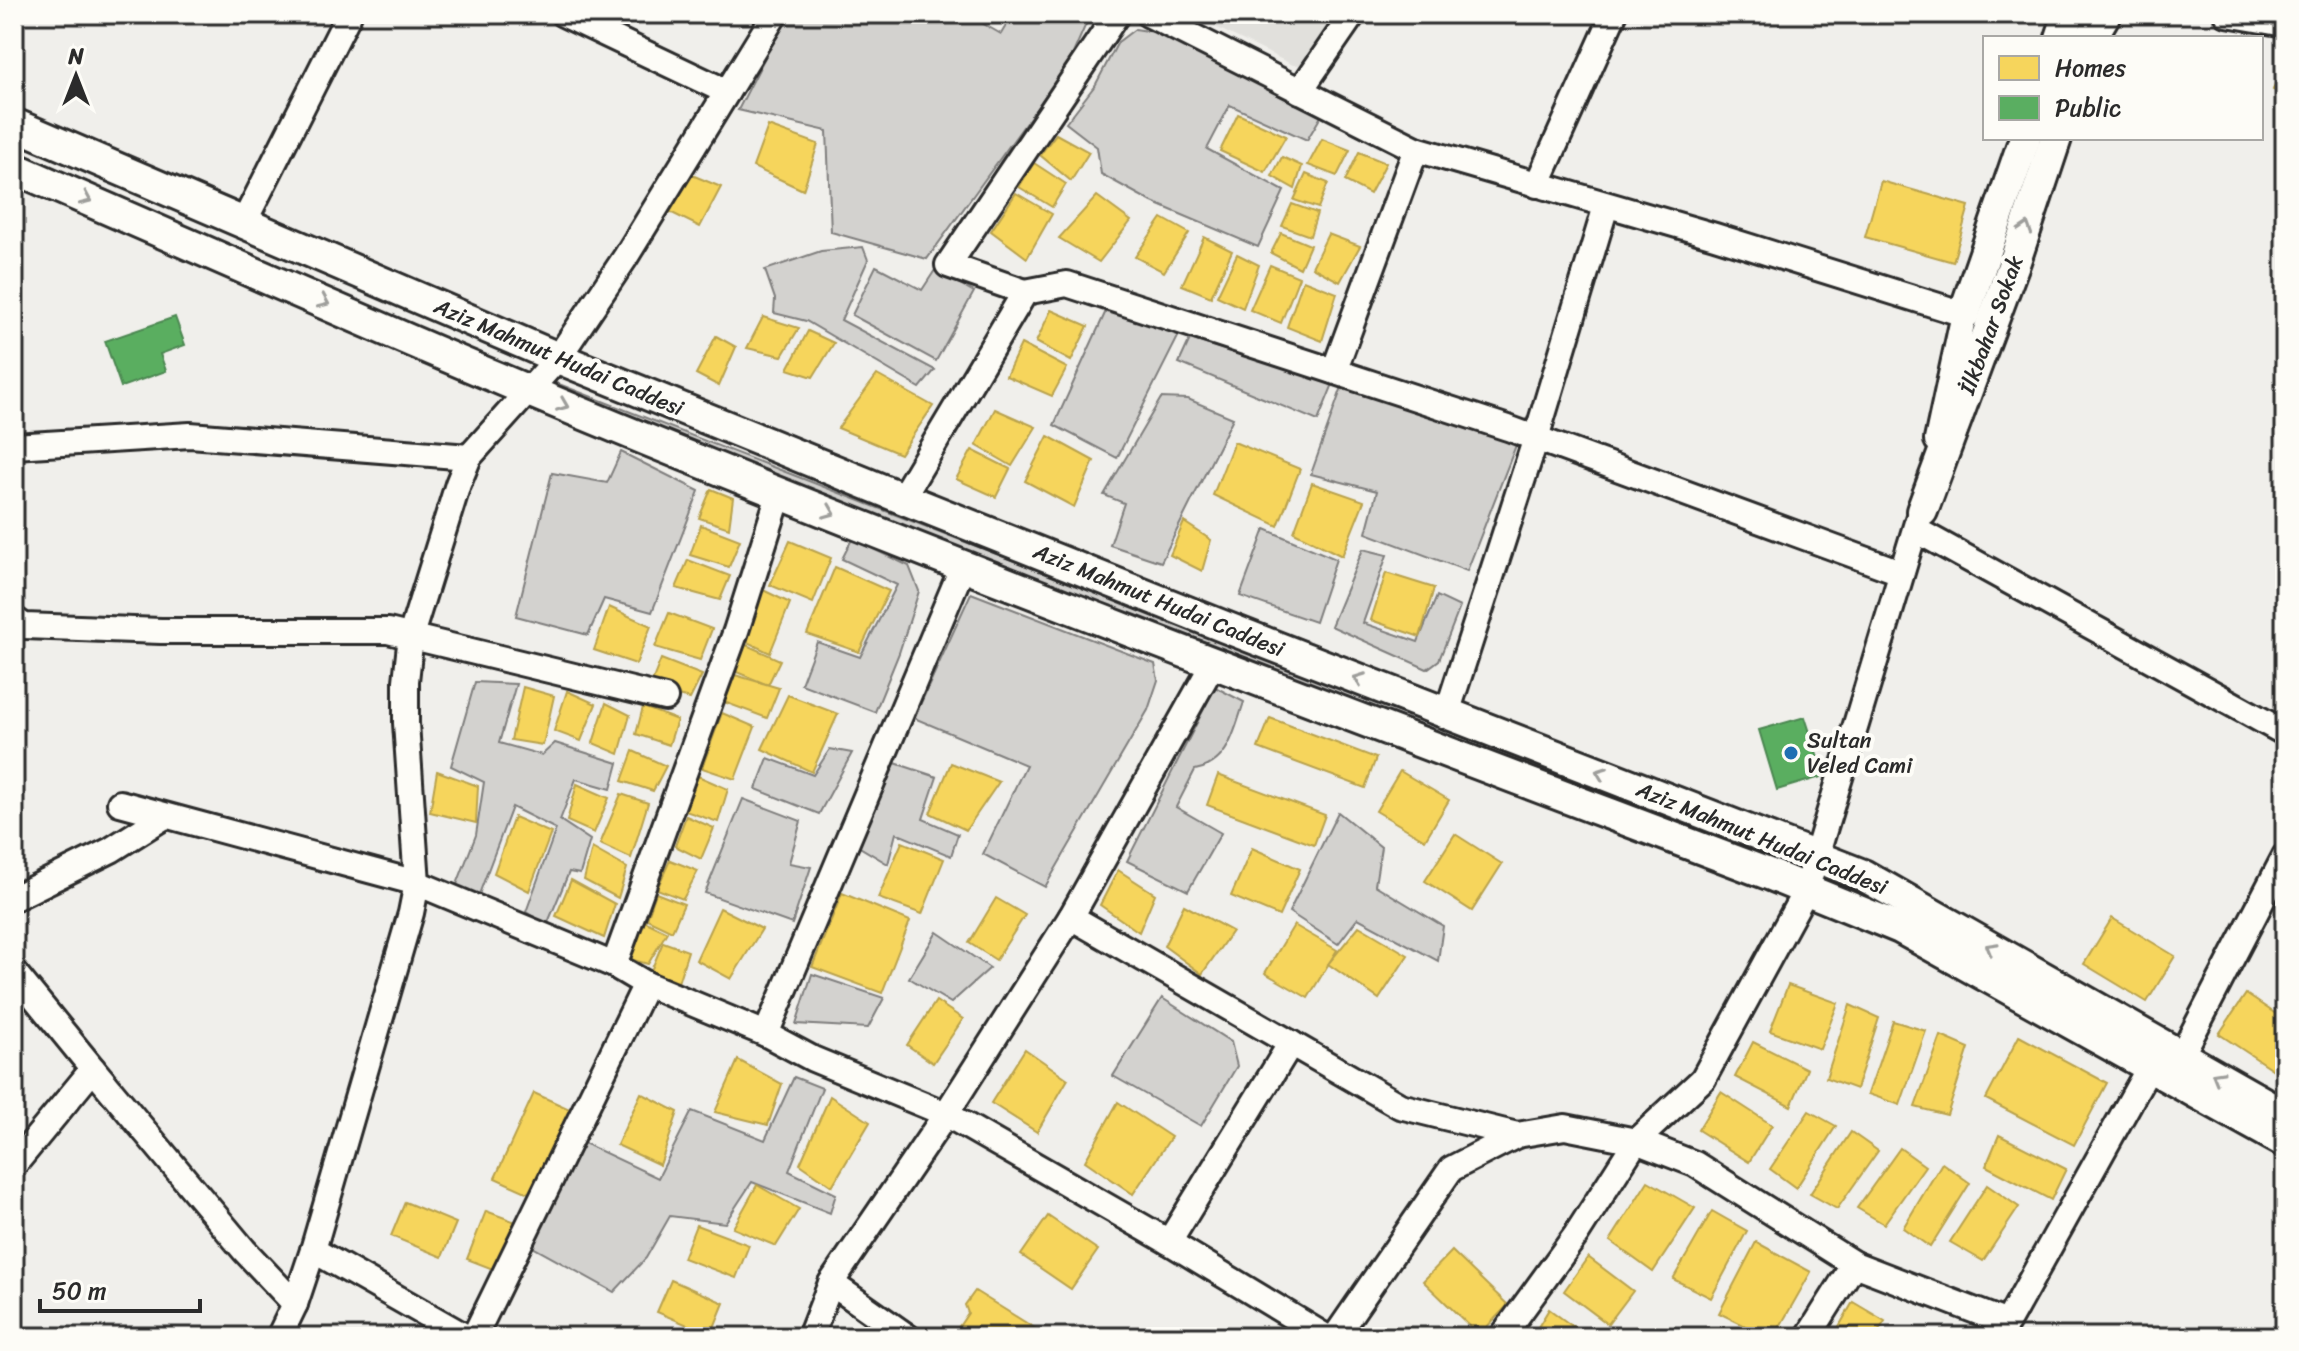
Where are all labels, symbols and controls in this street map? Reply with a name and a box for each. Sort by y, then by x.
north arrow [36,36,116,116]
legend [1983,36,2263,140]
text: N [67,37,84,76]
text: Homes [2055,47,2126,89]
text: Public [2055,87,2121,129]
one-way arrow [77,189,92,205]
one-way arrow [2016,221,2032,235]
street label: İlkbahar Sokak [1947,249,2034,401]
street label: Aziz Mahmut Hudai Caddesi [427,286,691,428]
one-way arrow [316,293,330,309]
one-way arrow [555,396,569,412]
one-way arrow [822,502,836,519]
street label: Aziz Mahmut Hudai Caddesi [1027,531,1291,669]
one-way arrow [1353,672,1367,689]
place label: Sultan Veled Cami [1807,721,1913,785]
marker: Sultan Veled Cami [1782,744,1800,762]
one-way arrow [1595,766,1609,783]
street label: Aziz Mahmut Hudai Caddesi [1630,769,1894,907]
one-way arrow [1985,942,2000,958]
one-way arrow [2211,1070,2226,1086]
scale bar [40,1263,200,1313]
text: 50 m [52,1270,107,1312]

